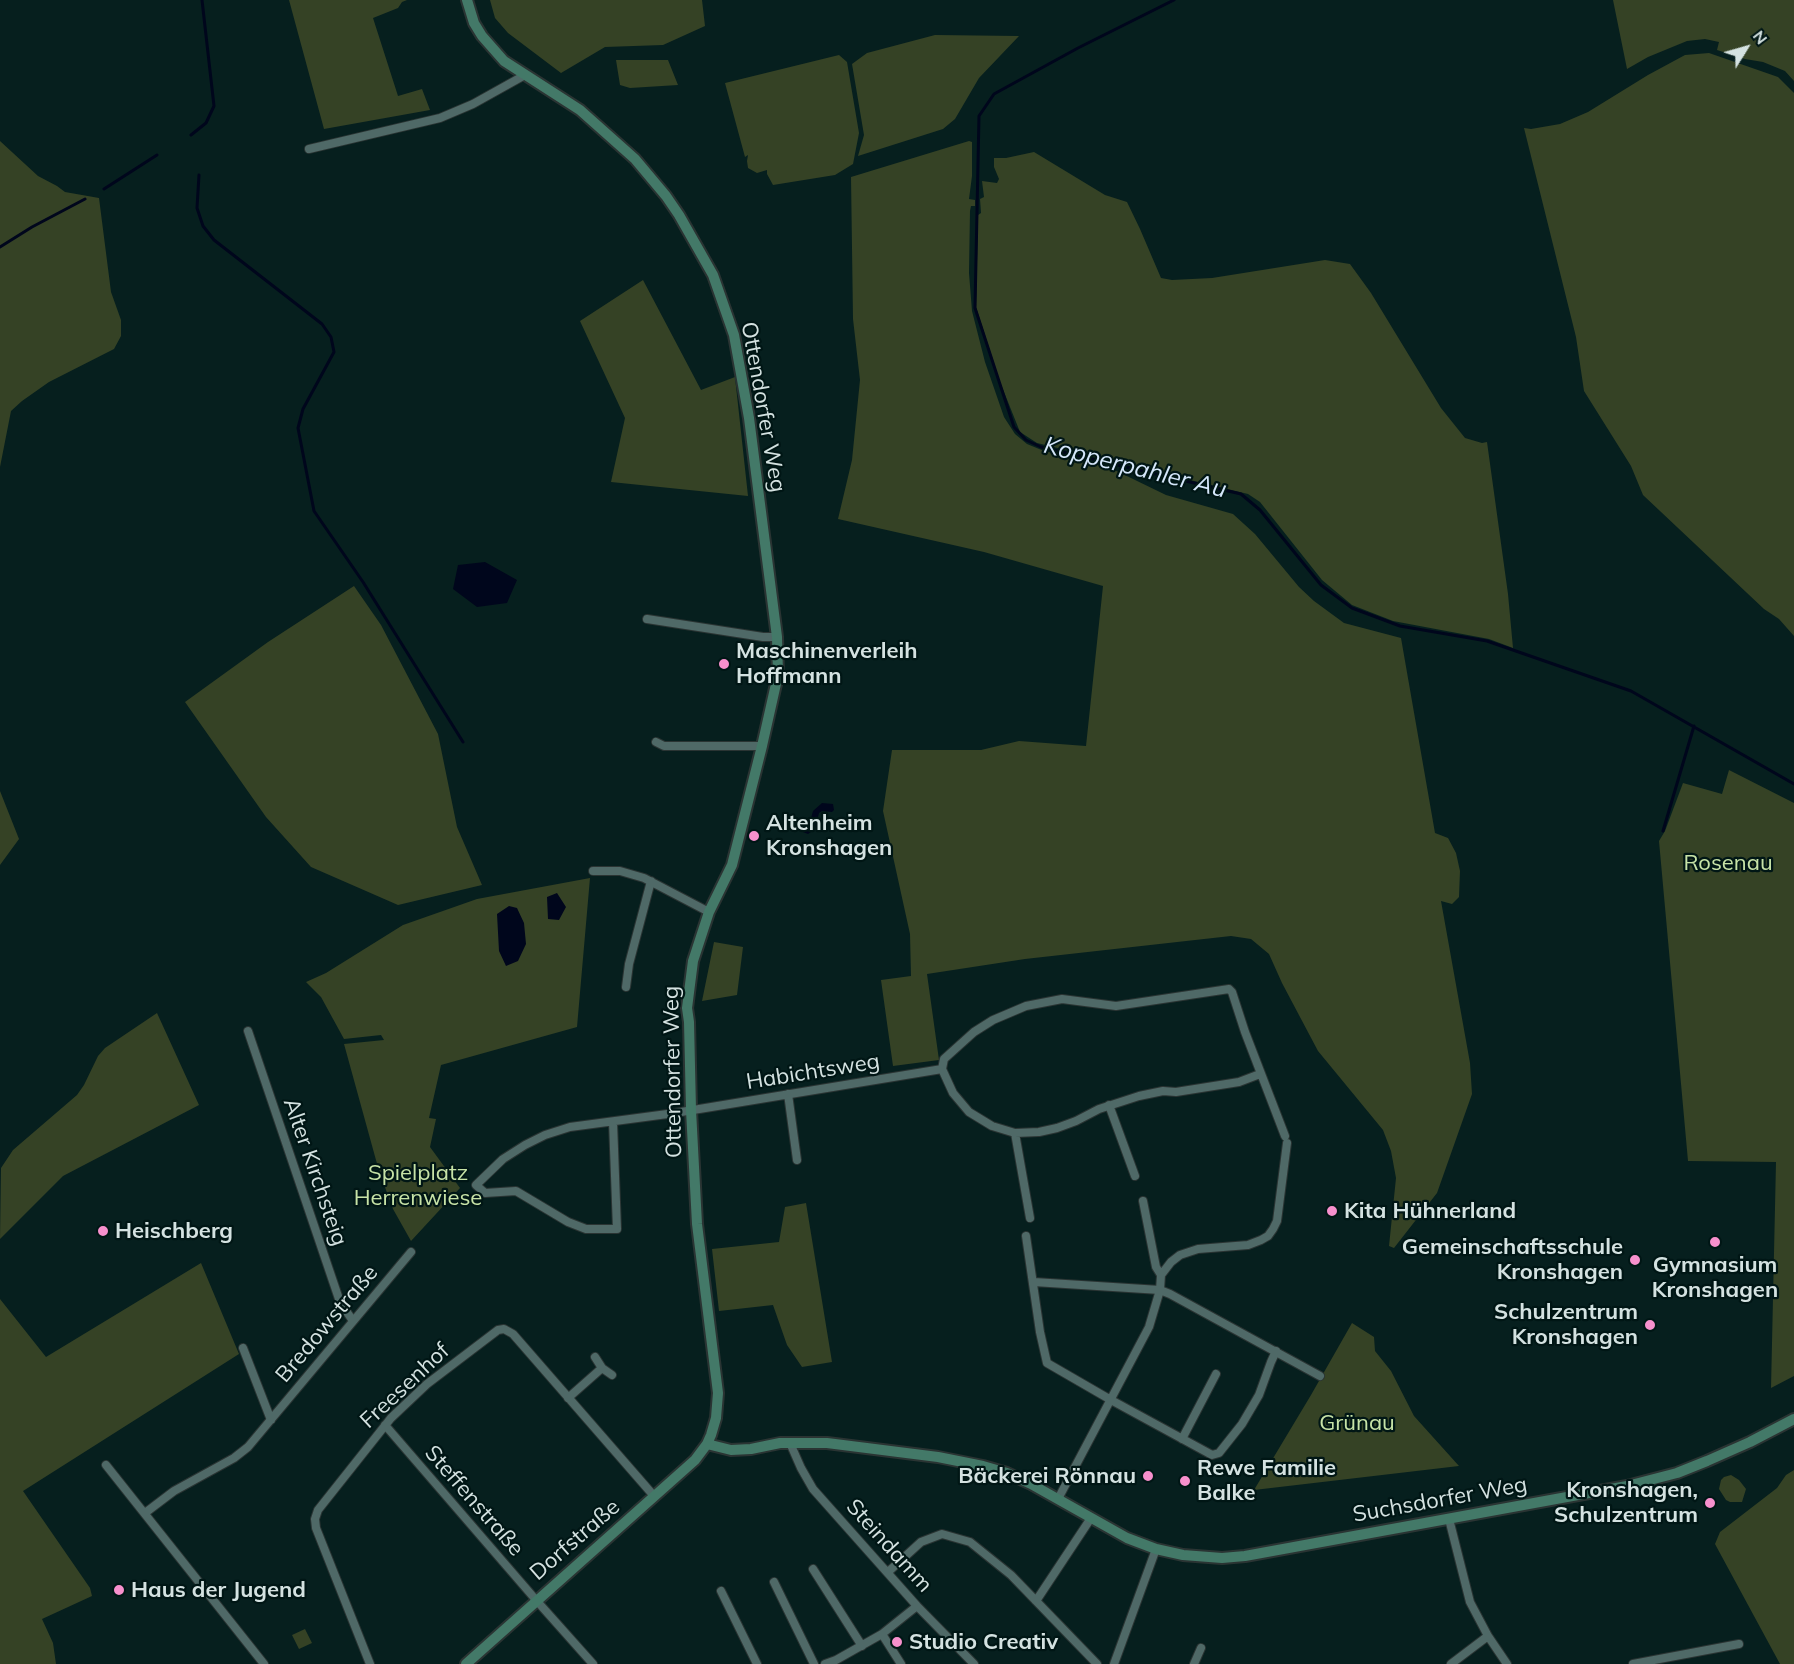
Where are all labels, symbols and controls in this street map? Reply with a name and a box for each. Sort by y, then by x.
north arrow [1716,18,1776,78]
text: N [1749,26,1772,48]
street label: Ottendorfer Weg [735,320,791,494]
water label: Kopperpahler Au [1041,431,1229,505]
place label: Maschinenverleih Hoffmann [736,638,918,690]
marker: Maschinenverleih Hoffmann [717,657,731,671]
place label: Altenheim Kronshagen [766,810,892,861]
marker: Altenheim Kronshagen [747,829,761,843]
park label: Rosenau [1683,850,1773,876]
street label: Ottendorfer Weg [658,986,688,1158]
street label: Habichtsweg [744,1048,882,1096]
street label: Alter Kirchsteig [277,1095,353,1249]
park label: Spielplatz Herrenwiese [354,1160,482,1212]
place label: Kita Hühnerland [1344,1198,1516,1224]
marker: Kita Hühnerland [1325,1204,1339,1218]
place label: Heischberg [115,1218,233,1244]
marker: Heischberg [96,1224,110,1238]
place label: Gemeinschaftsschule Kronshagen [1402,1234,1623,1286]
marker: Gymnasium Kronshagen [1708,1235,1722,1249]
place label: Gymnasium Kronshagen [1652,1252,1778,1304]
marker: Gemeinschaftsschule Kronshagen [1628,1253,1642,1267]
street label: Bredowstraße [270,1260,384,1388]
place label: Schulzentrum Kronshagen [1494,1299,1638,1350]
marker: Schulzentrum Kronshagen [1643,1318,1657,1332]
street label: Freesenhof [355,1338,455,1434]
park label: Grünau [1319,1410,1395,1436]
street label: Steffenstraße [419,1440,529,1562]
place label: Rewe Familie Balke [1197,1455,1336,1506]
place label: Bäckerei Rönnau [958,1463,1136,1489]
marker: Bäckerei Rönnau [1141,1469,1155,1483]
street label: Suchsdorfer Weg [1351,1472,1529,1528]
marker: Rewe Familie Balke [1178,1474,1192,1488]
place label: Kronshagen, Schulzentrum [1554,1477,1698,1528]
street label: Dorfstraße [525,1494,625,1586]
street label: Steindamm [840,1494,938,1598]
marker: Kronshagen, Schulzentrum [1703,1496,1717,1510]
place label: Haus der Jugend [131,1577,306,1603]
marker: Haus der Jugend [112,1583,126,1597]
place label: Studio Creativ [909,1629,1058,1655]
marker: Studio Creativ [890,1635,904,1649]

